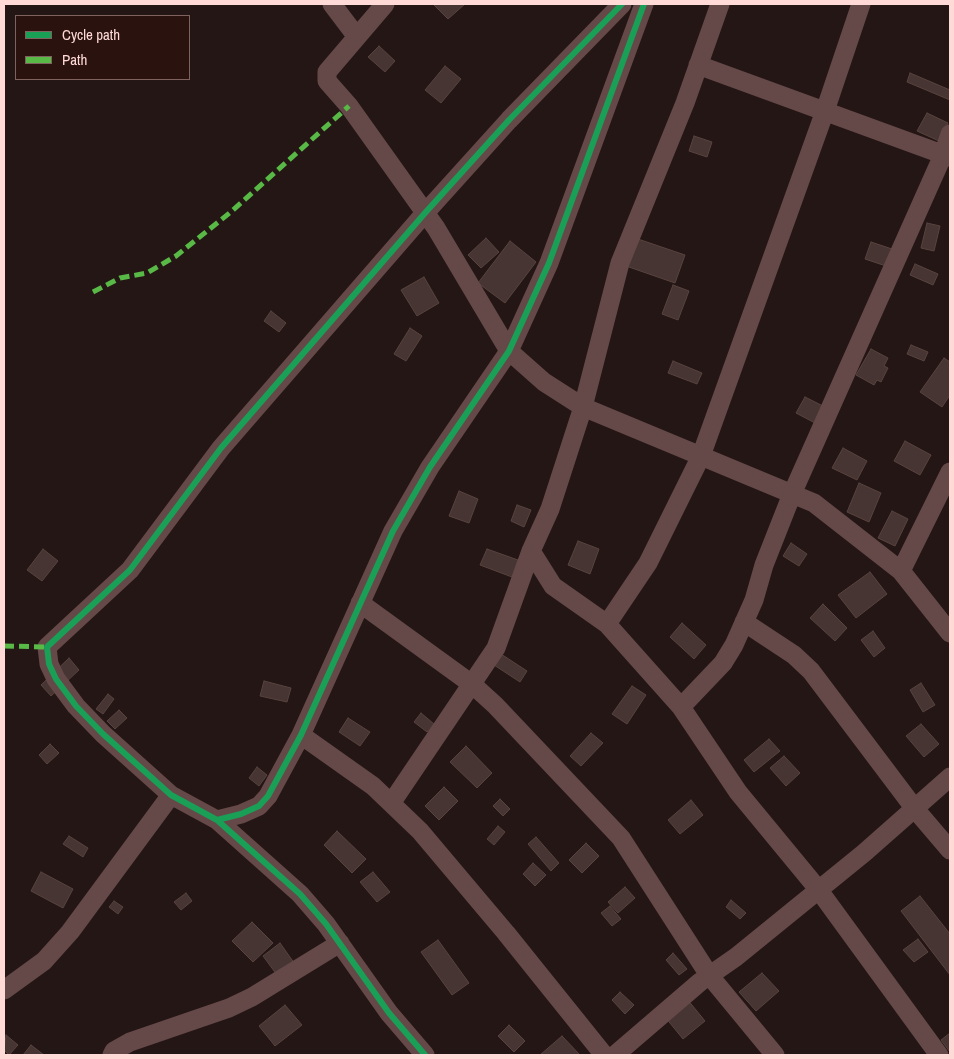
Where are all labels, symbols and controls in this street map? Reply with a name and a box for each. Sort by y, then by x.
legend [15,15,190,80]
text: Cycle path [62,24,120,45]
text: Path [62,49,87,70]

